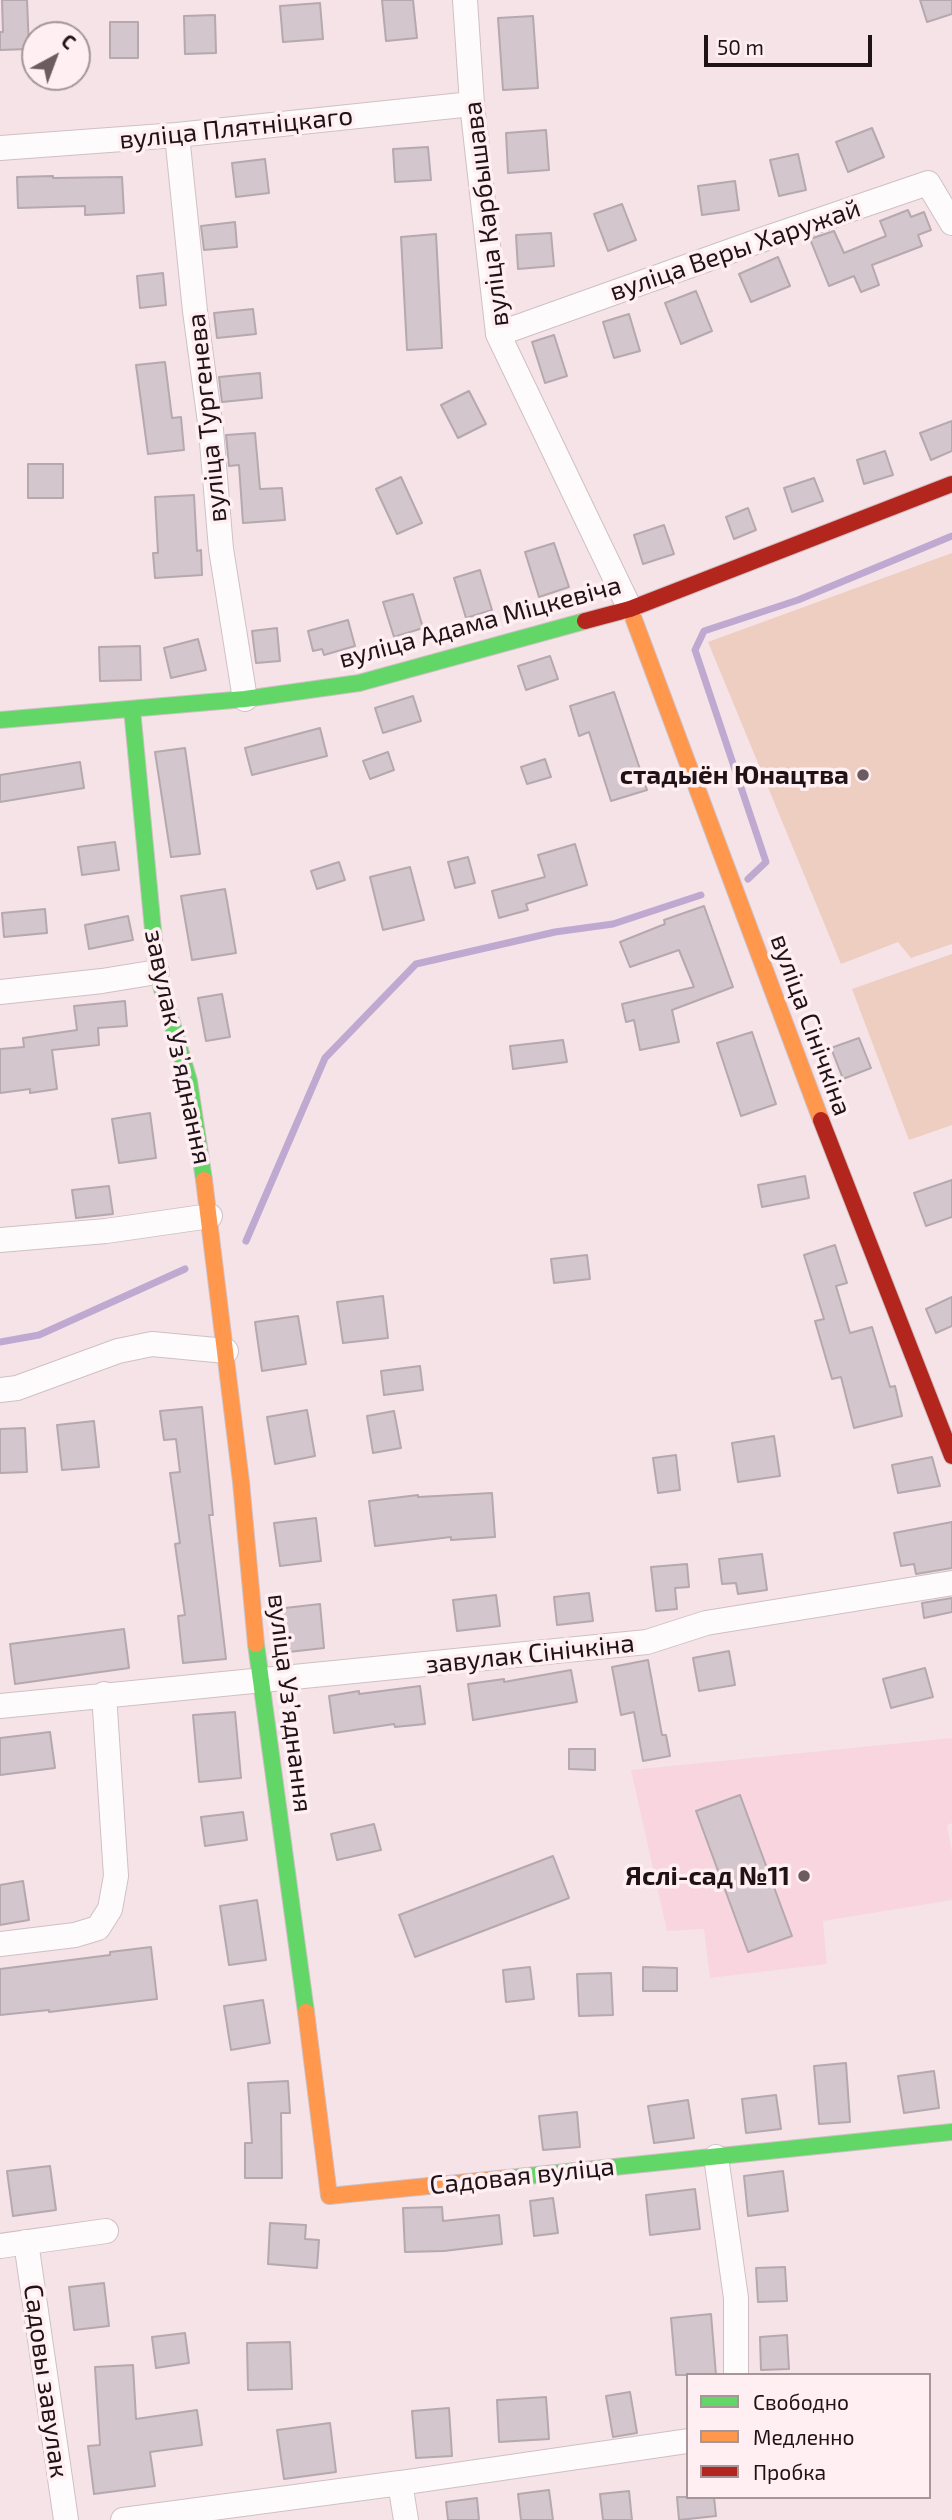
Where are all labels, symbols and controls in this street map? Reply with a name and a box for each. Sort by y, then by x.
north arrow [21,21,91,91]
scale bar [707,21,875,65]
text: С [57,29,81,54]
text: 50 m [717,34,764,59]
street label: вуліца Плятніцкаго [118,100,354,156]
street label: вуліца Карбышава [457,100,515,328]
street label: вуліца Веры Харужай [606,192,864,308]
street label: вуліца Тургенева [181,312,233,524]
street label: вуліца Адама Міцкевіча [335,569,625,675]
place label: стадыён Юнацтва [620,759,849,791]
marker: стадыён Юнацтва [855,767,871,783]
street label: завулак Узʼяднання [138,927,218,1167]
street label: вуліца Сінічкіна [764,930,858,1120]
street label: вуліца Узʼяднання [261,1592,319,1814]
street label: завулак Сінічкіна [424,1628,636,1680]
place label: Яслі-сад №11 [625,1860,790,1892]
marker: Яслі-сад №11 [796,1868,812,1884]
street label: Садовая вуліца [428,2151,616,2201]
street label: Садовы завулак [17,2282,75,2480]
legend [686,2373,931,2499]
text: Свободно [753,2389,849,2414]
text: Медленно [753,2424,855,2449]
text: Пробка [753,2459,826,2484]

